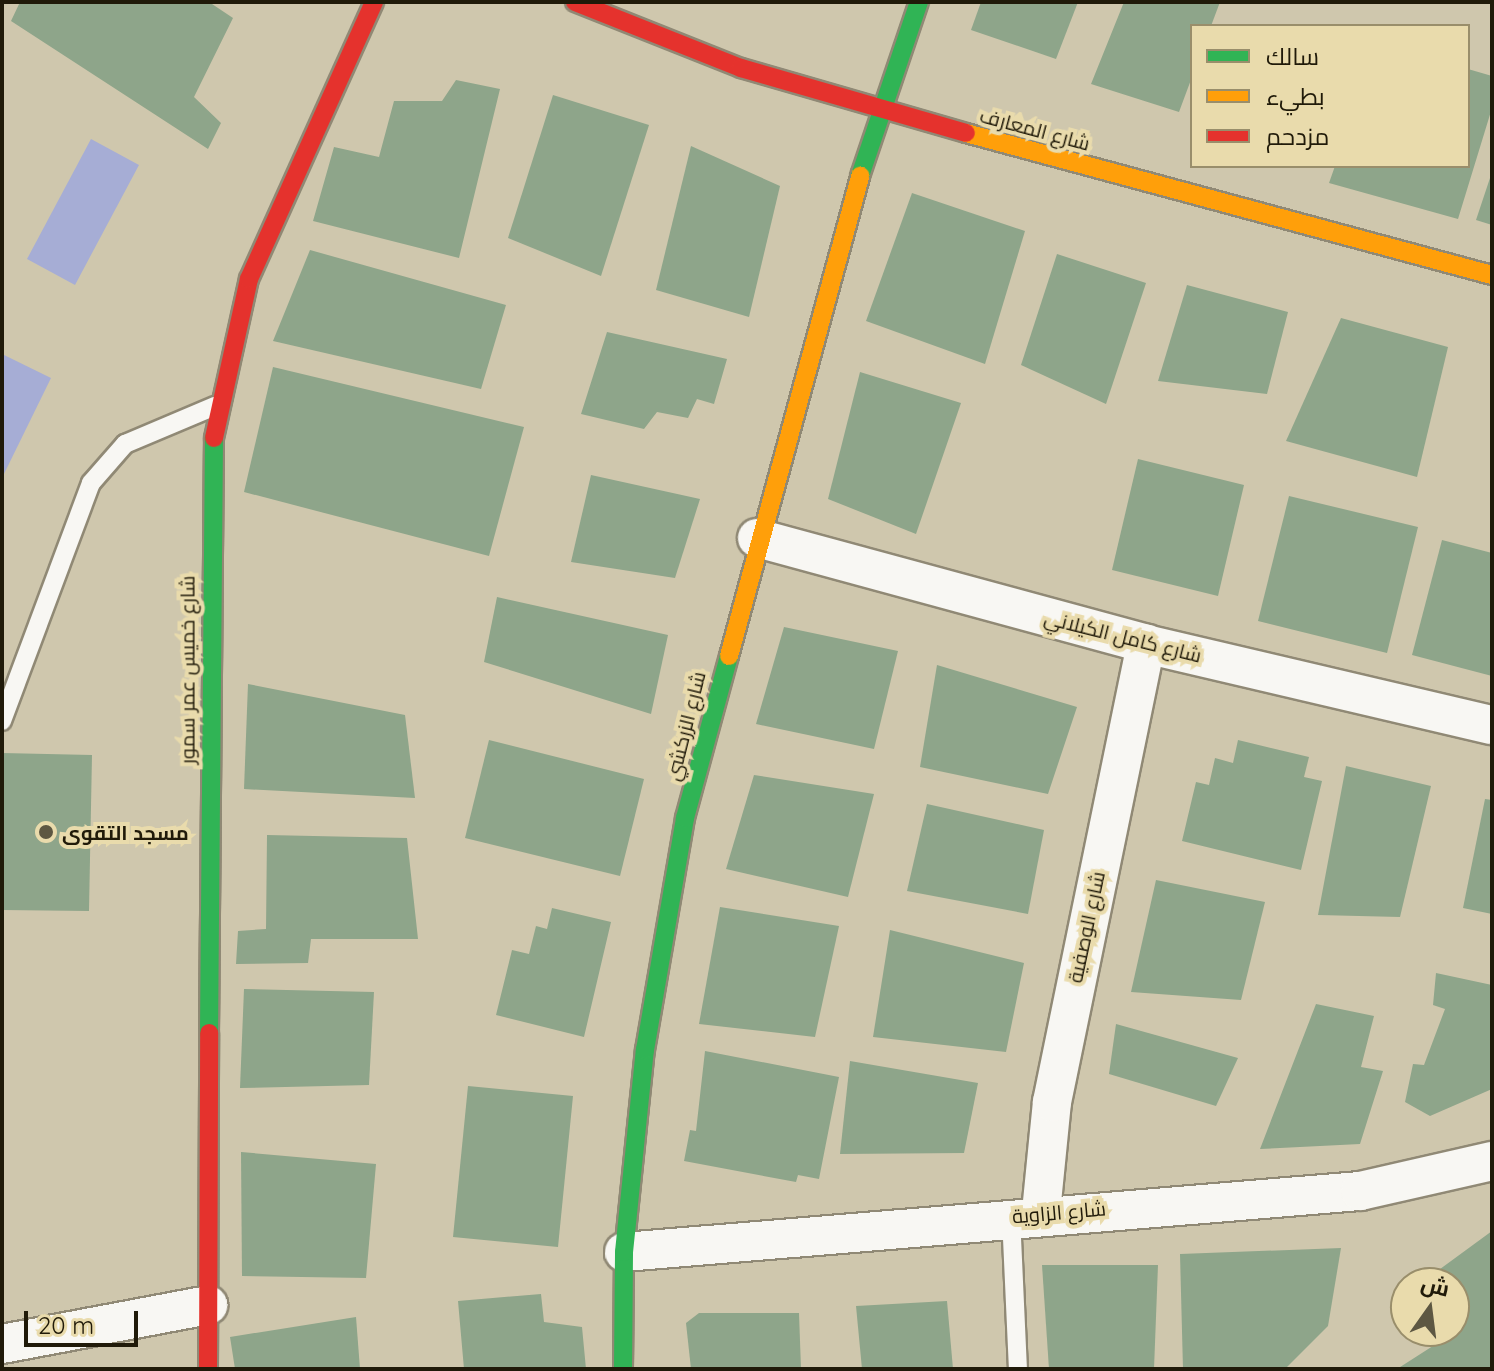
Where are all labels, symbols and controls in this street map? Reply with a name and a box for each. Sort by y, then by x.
legend [1190,24,1470,168]
text: سالك [1266,41,1319,71]
text: بطيء [1266,81,1325,111]
street label: شارع المعارف [977,103,1093,155]
text: مزدحم [1266,121,1329,151]
street label: شارع خميس عمر سمور [175,576,199,764]
street label: شارع كامل الكيلاني [1042,605,1204,667]
street label: شارع الزركشي [660,669,710,783]
place label: مسجد التقوى [62,820,189,844]
marker: مسجد التقوى [37,823,55,841]
street label: شارع الوصفية [1062,869,1110,985]
street label: شارع الزاوية [1011,1196,1107,1228]
north arrow [1390,1267,1470,1347]
text: ش [1418,1269,1452,1303]
scale bar [28,1295,142,1345]
text: 20 m [38,1310,94,1340]

